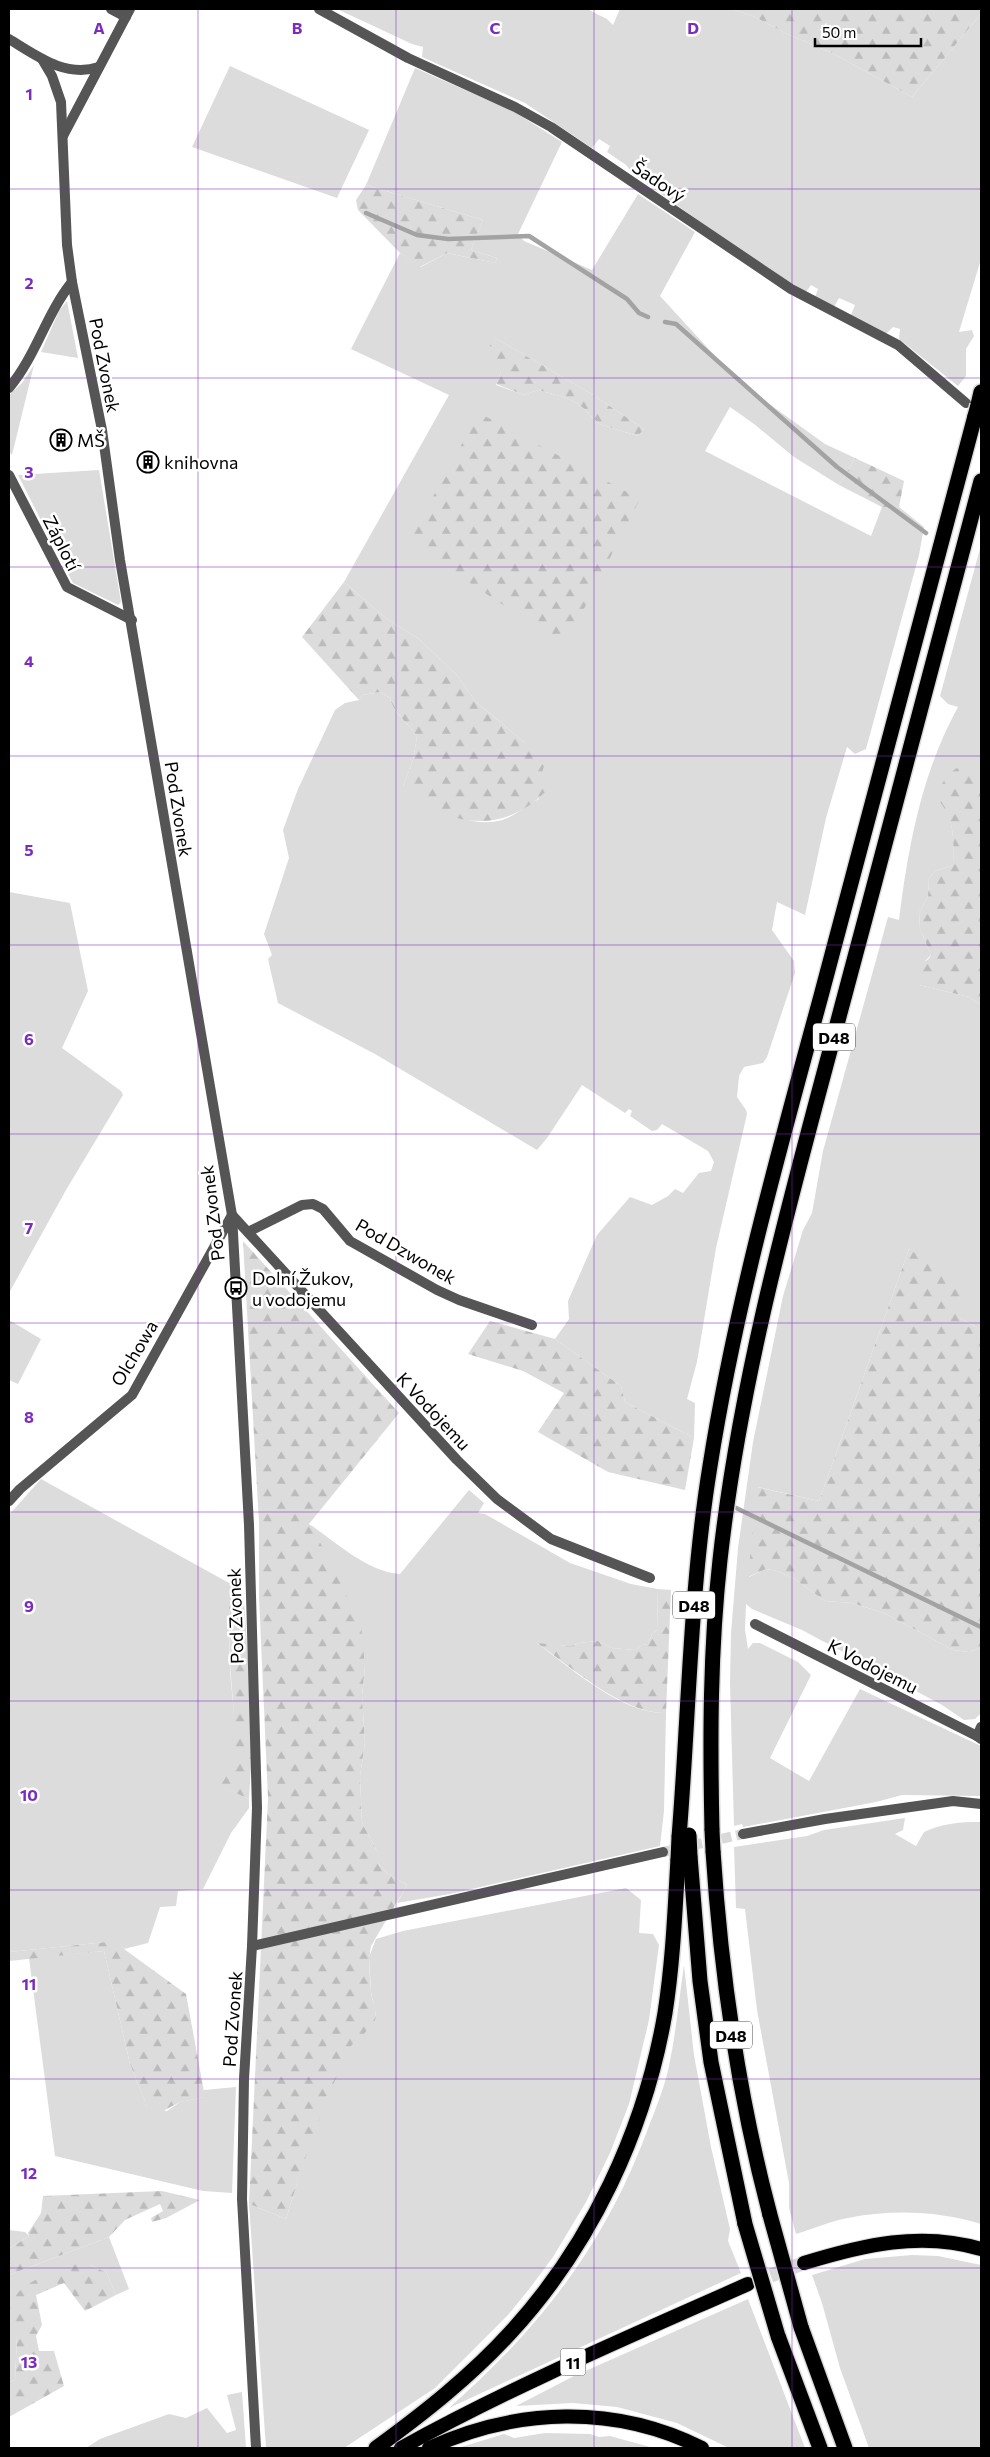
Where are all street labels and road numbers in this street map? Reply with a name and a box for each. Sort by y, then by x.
street label: Šadový [628,155,690,207]
street label: Pod Zvonek [85,316,125,415]
street label: Záplotí [39,512,86,576]
street label: Pod Zvonek [161,760,197,858]
road number: D48 [813,1024,855,1050]
street label: Pod Zvonek [195,1164,229,1262]
street label: Pod Dzwonek [352,1213,460,1289]
street label: Olchowa [106,1316,162,1390]
street label: K Vodojemu [392,1368,476,1454]
street label: Pod Zvonek [222,1567,248,1664]
road number: D48 [673,1592,715,1618]
street label: K Vodojemu [824,1634,922,1698]
street label: Pod Zvonek [218,1970,246,2068]
road number: D48 [710,2022,752,2048]
road number: 11 [560,2348,586,2376]

